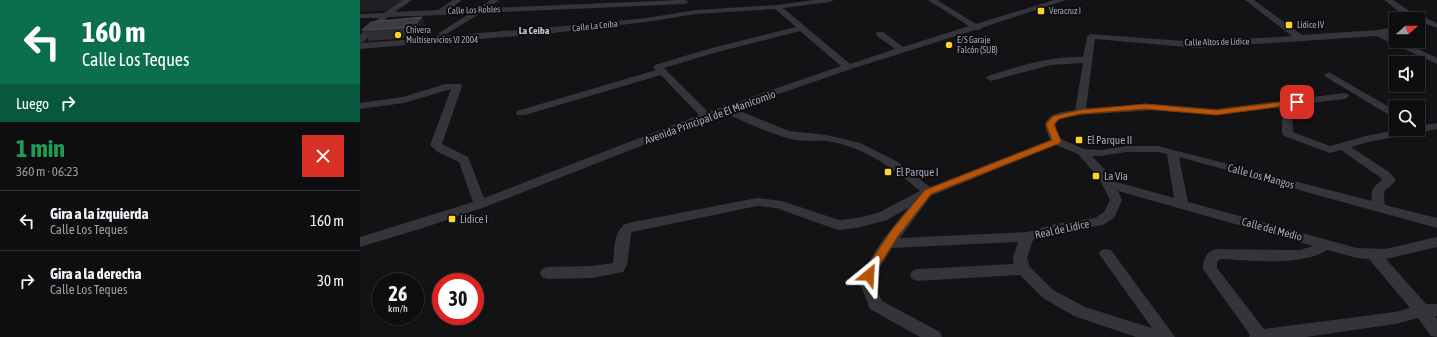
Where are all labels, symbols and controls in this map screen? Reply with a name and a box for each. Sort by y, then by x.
street label: Calle Los Robles [447,4,501,16]
marker: Veracruz I [1036,6,1046,16]
place label: Veracruz I [1049,6,1081,16]
north arrow [1389,12,1425,48]
map controls [1389,12,1425,136]
icon: left [16,16,68,68]
text: 160 m [82,16,145,48]
street label: Calle La Ceiba [572,19,618,33]
marker: Lídice IV [1284,20,1294,30]
place label: Lídice IV [1297,20,1325,30]
place label: Chivera Multiservicios VJ 2004 [406,25,478,45]
district label: La Ceiba [519,25,550,36]
marker: Chivera Multiservicios VJ 2004 [393,30,403,40]
place label: E/S Garaje Falcón (SUB) [957,35,998,55]
street label: Calle Altos de Lídice [1184,36,1250,48]
marker: E/S Garaje Falcón (SUB) [944,40,954,50]
text: Calle Los Teques [82,49,189,70]
button: sound [1389,56,1425,92]
pin [1280,85,1314,119]
street label: Avenida Principal de El Manicomio [643,88,777,146]
icon: arrive [1286,91,1308,113]
icon: right [57,92,79,114]
text: Luego [16,95,49,112]
button: search [1389,100,1425,136]
place label: El Parque II [1087,134,1132,146]
text: 1 min [16,135,65,162]
button: close [302,135,344,177]
marker: El Parque II [1074,135,1084,145]
street label: Calle Los Mangos [1226,161,1296,191]
text: 360 m · 06:23 [16,164,79,179]
place label: El Parque I [896,166,938,178]
marker: El Parque I [883,167,893,177]
place label: La Vía [1104,170,1128,182]
marker: La Vía [1091,171,1101,181]
text: Gira a la izquierda [50,205,148,222]
icon: left [16,210,38,232]
text: 160 m [310,212,344,229]
place label: Lídice I [460,213,488,225]
marker: Lídice I [447,214,457,224]
street label: Calle del Medio [1240,215,1304,243]
street label: Real de Lídice [1034,217,1090,241]
text: Calle Los Teques [50,222,128,237]
position arrow [848,254,890,296]
text: Gira a la derecha [50,265,141,282]
icon: right [16,270,38,292]
text: 30 m [317,272,344,289]
speed limit sign: 30 [432,273,484,325]
text: Calle Los Teques [50,282,128,297]
text: 26 [389,282,407,305]
text: km/h [388,303,408,314]

